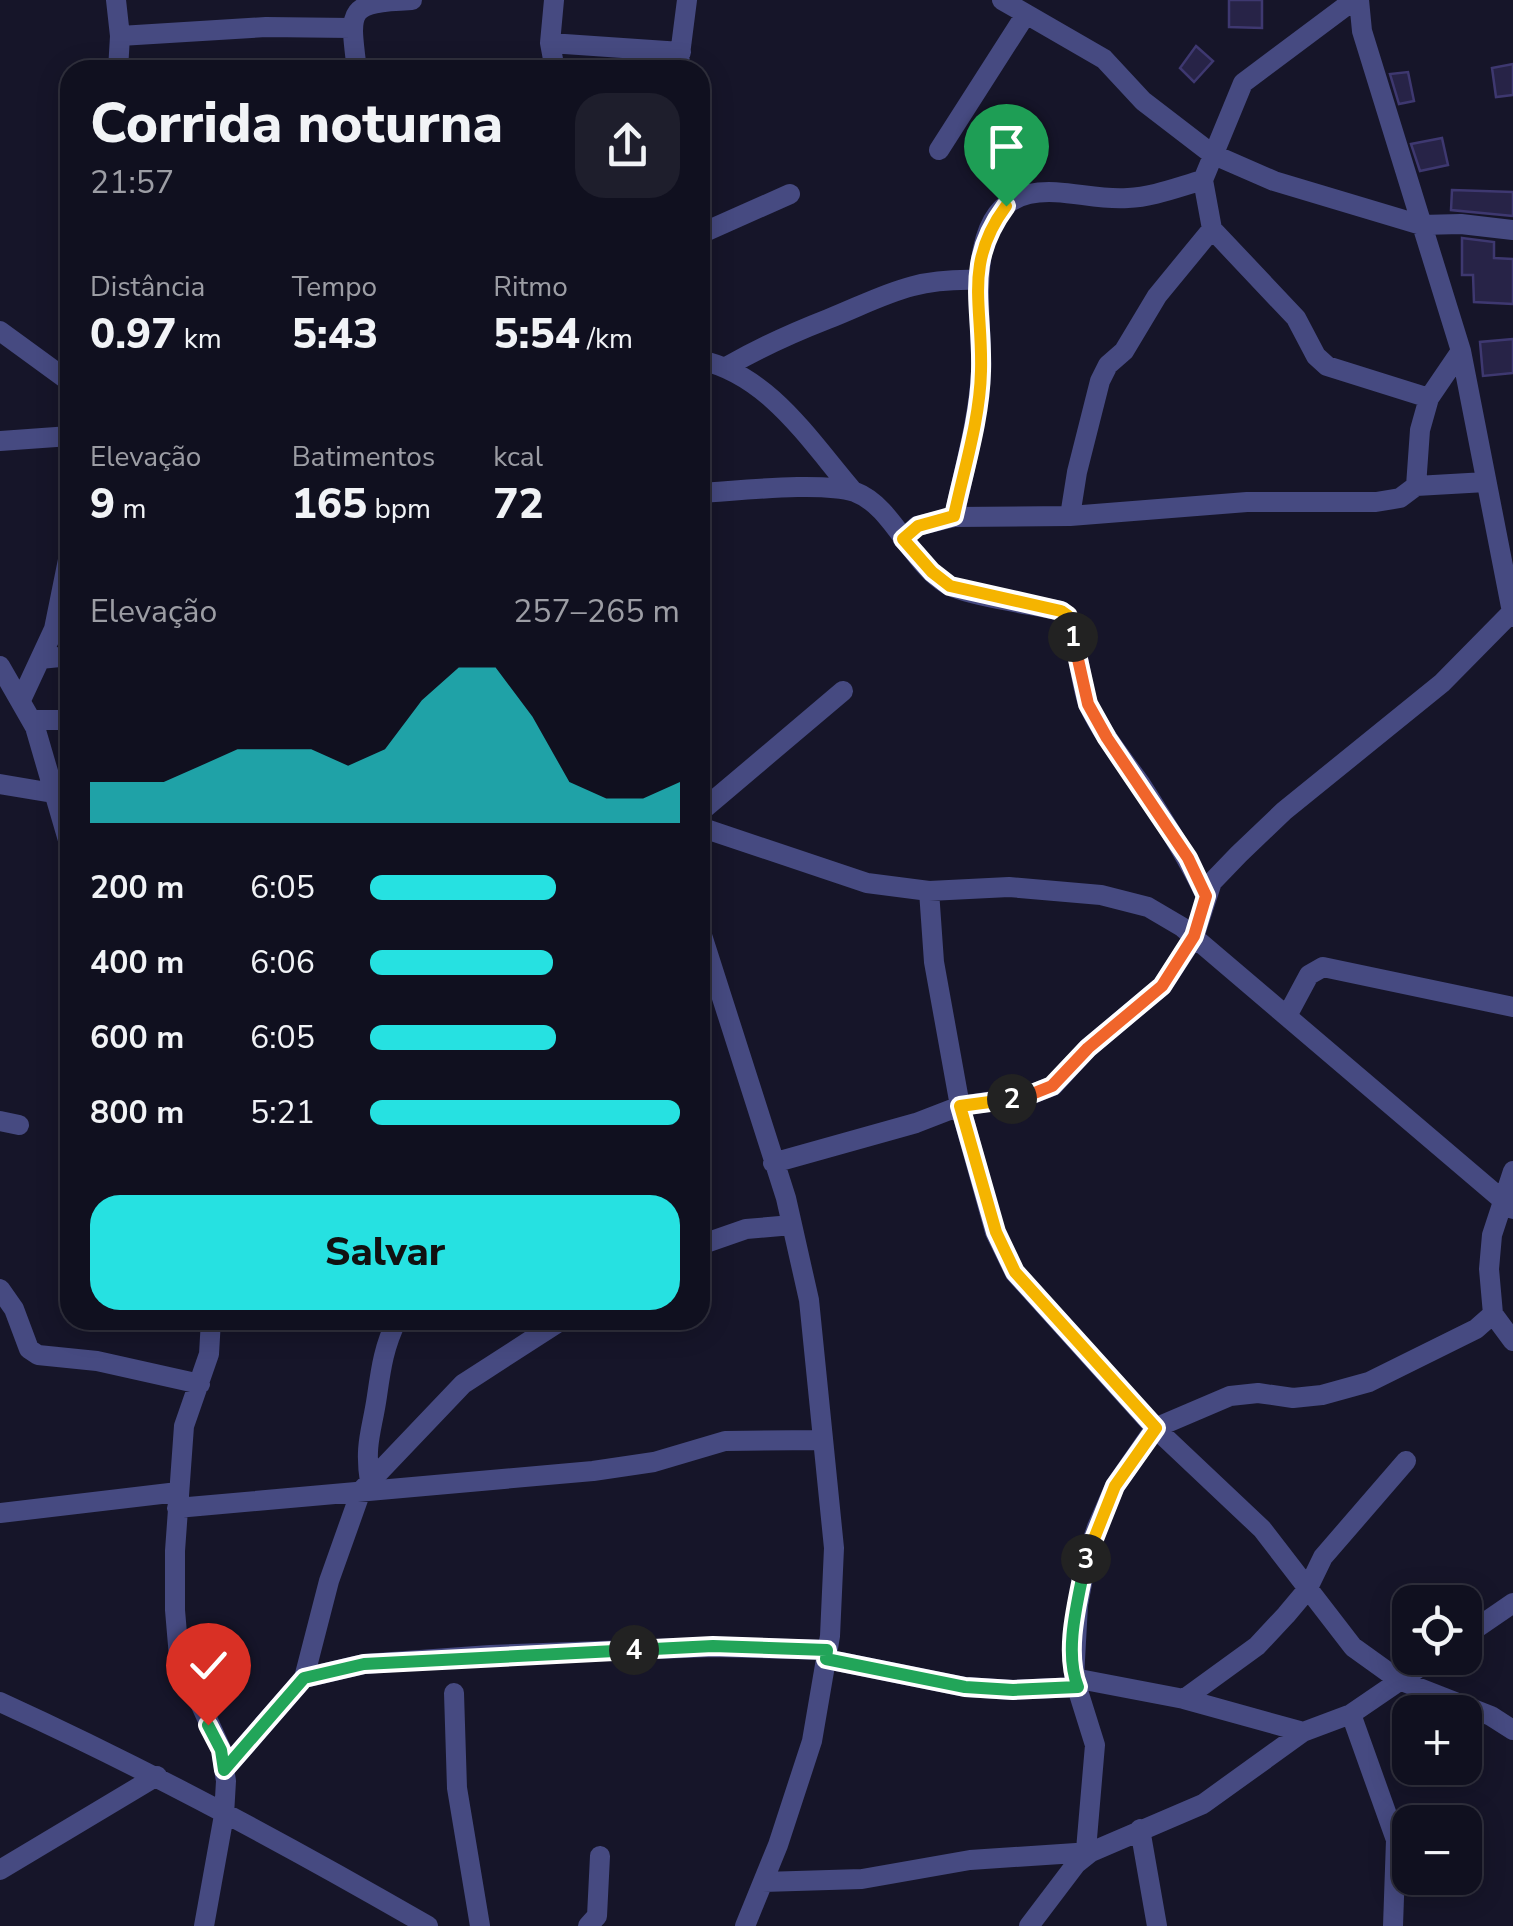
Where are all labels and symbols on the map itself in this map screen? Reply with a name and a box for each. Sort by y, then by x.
pin [964,104,1049,207]
pin: 1 [1048,612,1098,662]
pin: 2 [987,1074,1037,1124]
pin: 3 [1061,1534,1111,1584]
pin [166,1623,251,1726]
pin: 4 [609,1625,659,1675]

